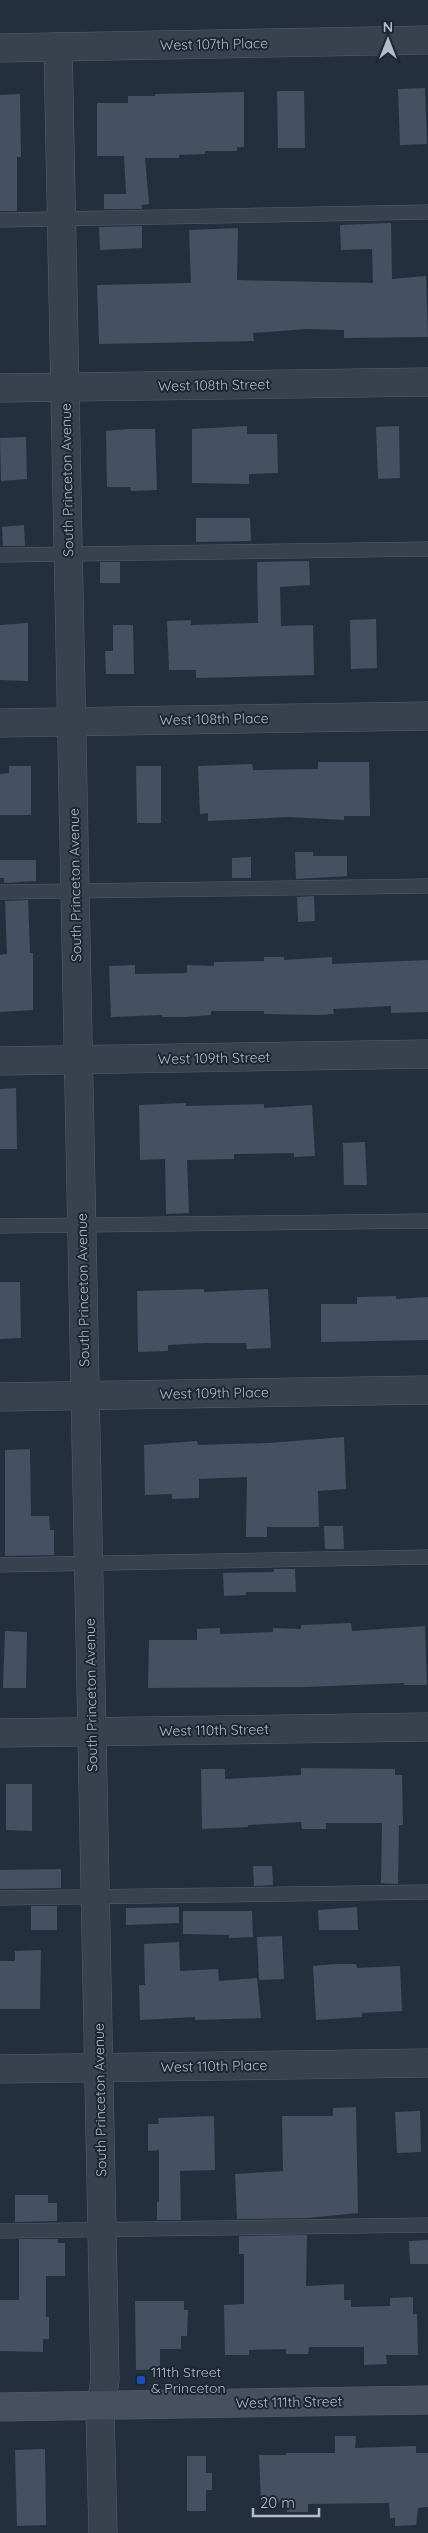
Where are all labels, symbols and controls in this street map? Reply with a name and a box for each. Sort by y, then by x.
north arrow [363,15,413,65]
text: N [383,18,393,36]
street label: West 107th Place [160,34,268,54]
street label: West 108th Street [158,375,271,395]
street label: South Princeton Avenue [57,403,77,557]
street label: West 108th Place [159,709,269,729]
street label: South Princeton Avenue [65,808,85,962]
street label: West 109th Street [158,1048,271,1068]
street label: South Princeton Avenue [73,1213,93,1367]
street label: West 109th Place [159,1383,269,1403]
street label: South Princeton Avenue [81,1618,101,1772]
street label: West 110th Street [159,1720,269,1740]
street label: South Princeton Avenue [90,2023,110,2177]
street label: West 110th Place [160,2056,268,2076]
place label: 111th Street & Princeton [151,2363,226,2397]
marker: 111th Street & Princeton [135,2374,147,2386]
street label: West 111th Street [236,2392,343,2412]
scale bar [253,2486,319,2518]
text: 20 m [260,2493,295,2512]

